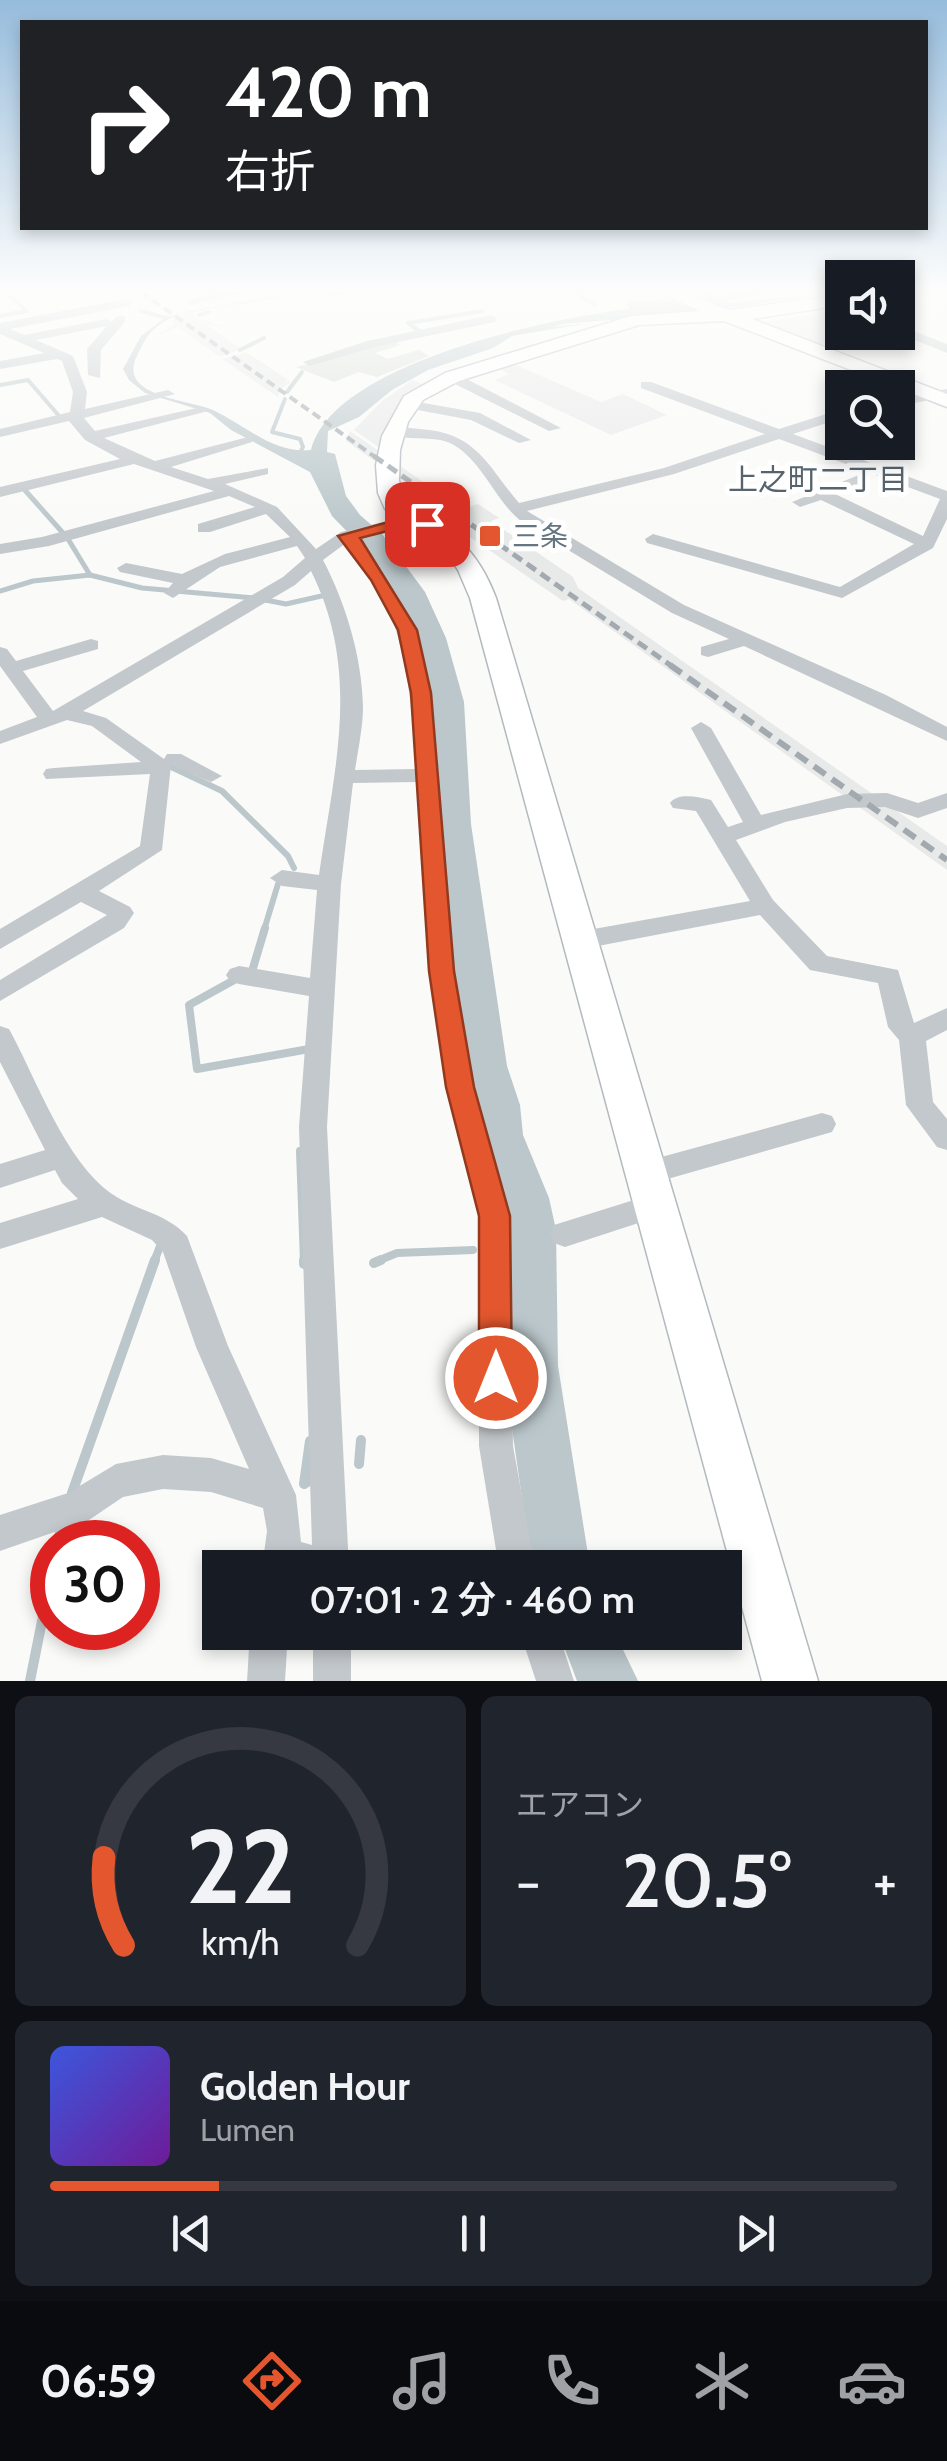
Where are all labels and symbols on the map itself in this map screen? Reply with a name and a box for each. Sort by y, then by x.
district label: 上之町二丁目 [728,461,908,498]
pin [385,482,470,567]
place label: 三条 [512,519,568,553]
marker: 三条 [477,523,503,549]
position arrow [444,1326,548,1430]
speed limit sign: 30 [30,1520,160,1650]

